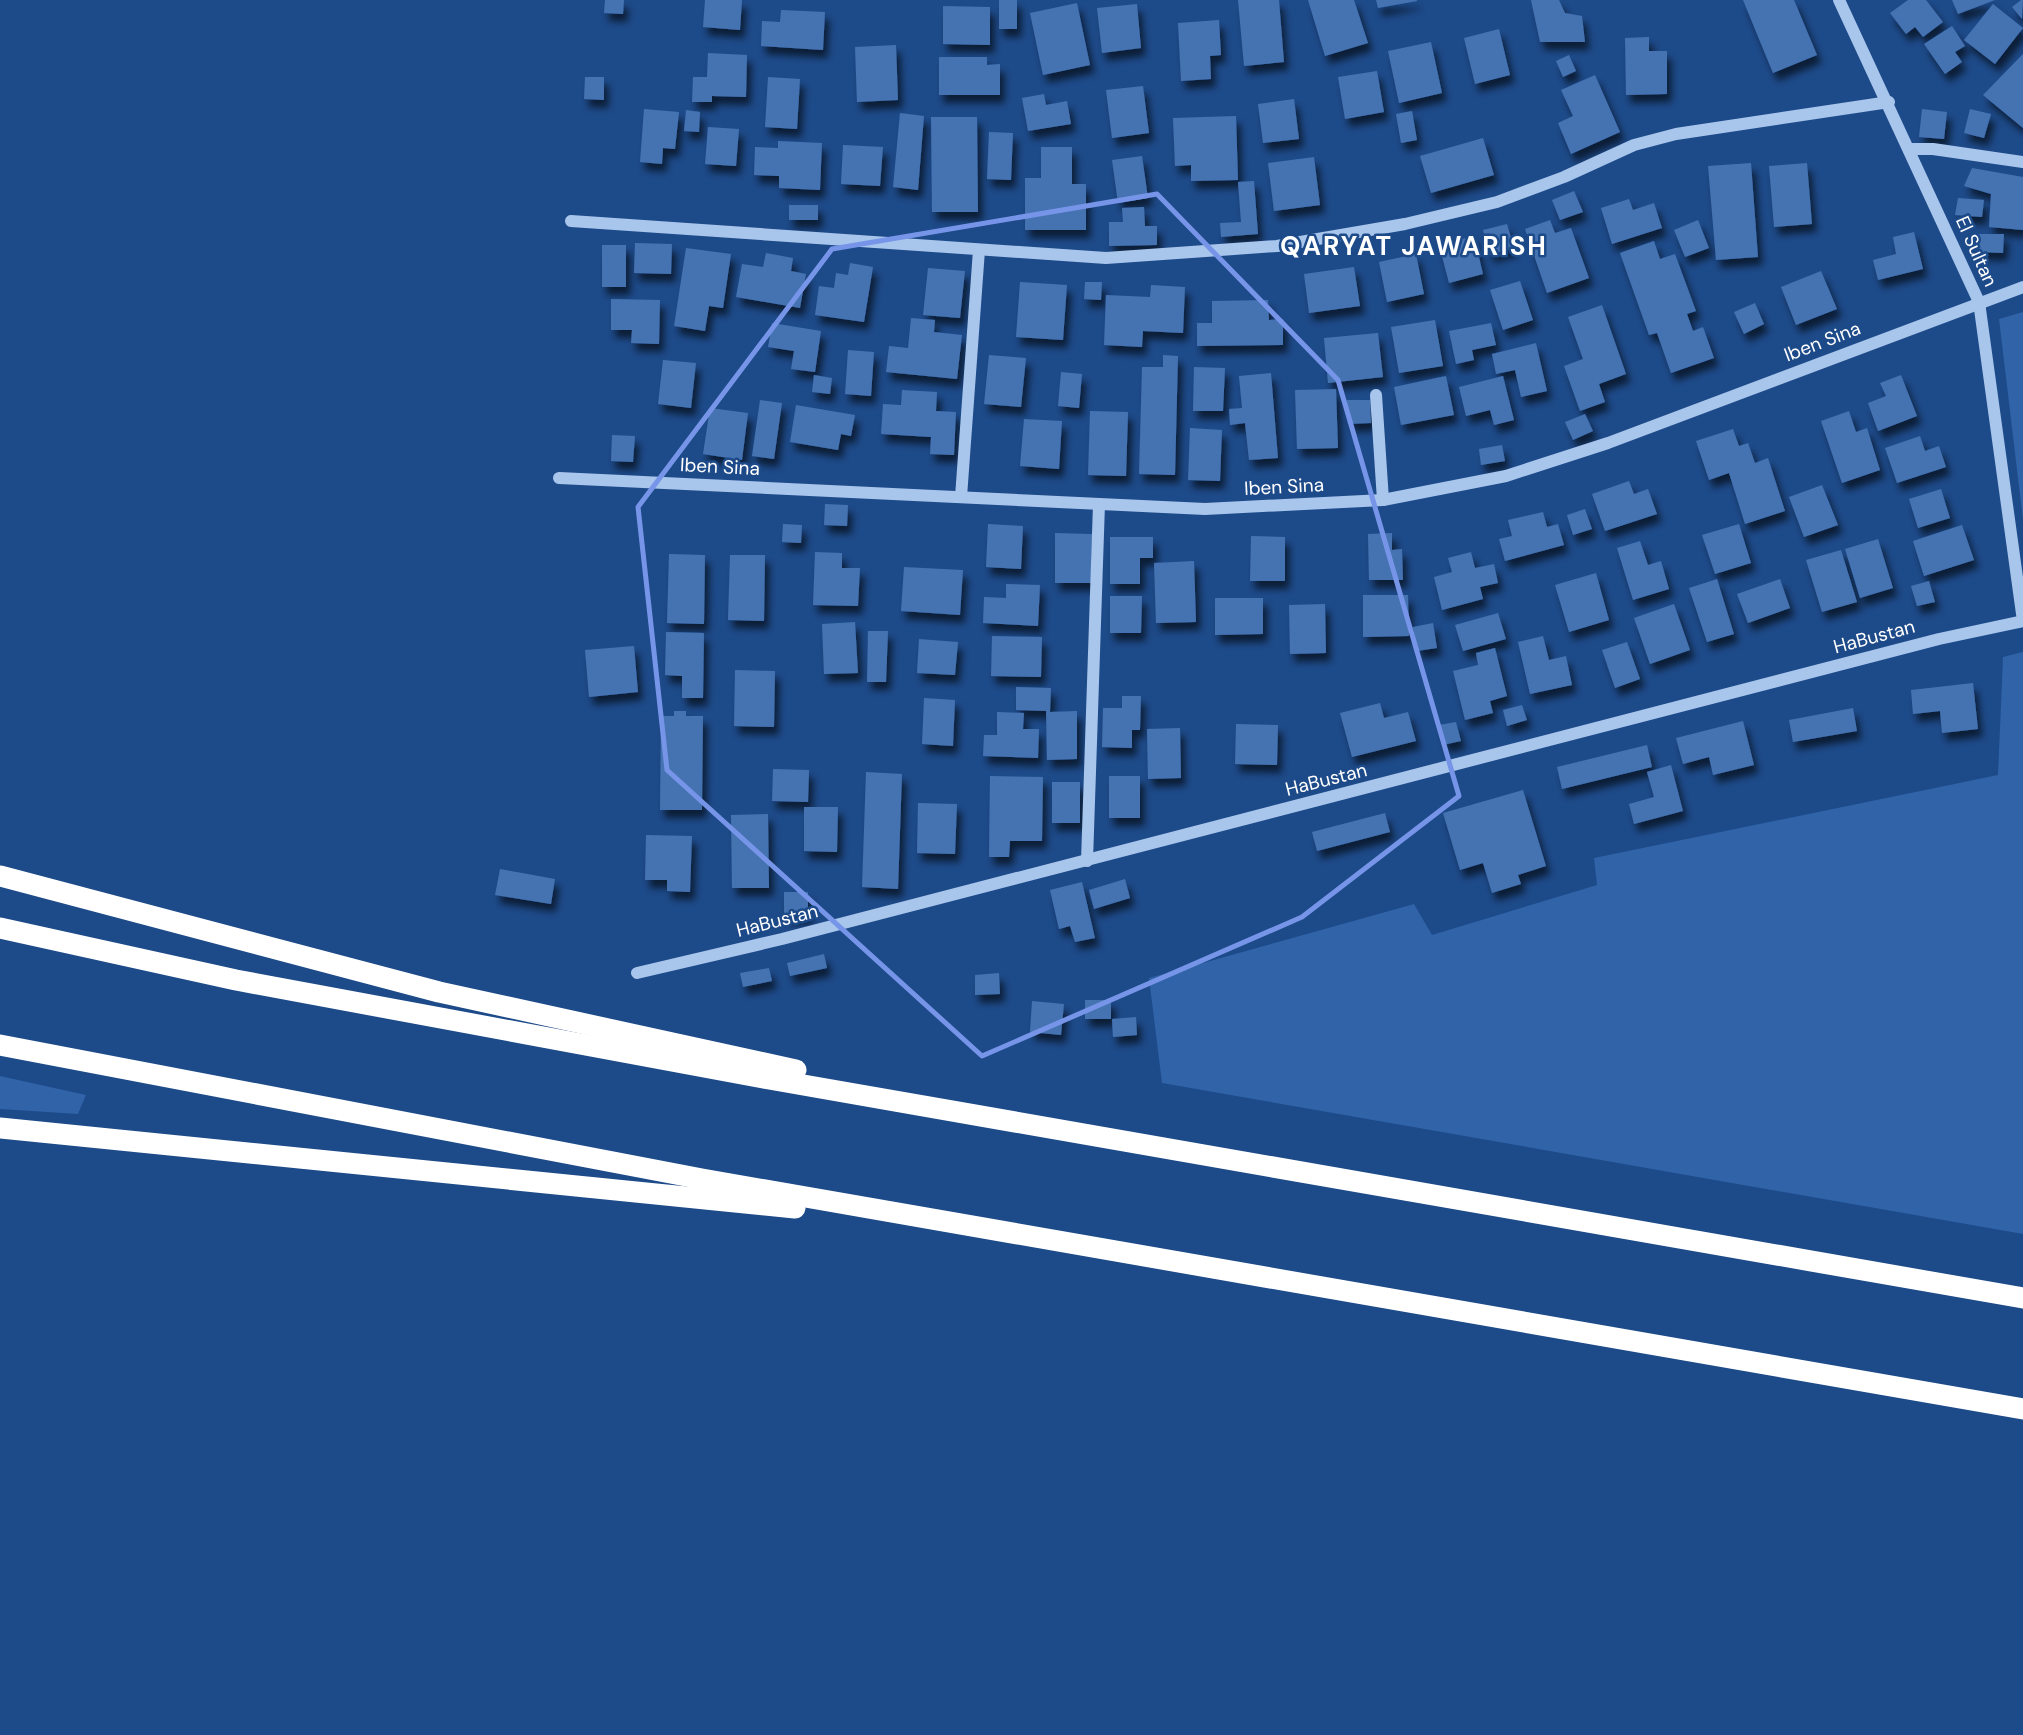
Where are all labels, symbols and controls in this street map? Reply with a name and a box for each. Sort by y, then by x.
street label: El Sultan [1950,212,2003,290]
district label: QARYAT JAWARISH [1280,229,1548,263]
street label: Iben Sina [1780,315,1864,367]
street label: Iben Sina [679,452,761,481]
street label: Iben Sina [1243,472,1325,501]
street label: HaBustan [1831,614,1918,659]
street label: HaBustan [1283,757,1370,802]
street label: HaBustan [734,898,821,943]

